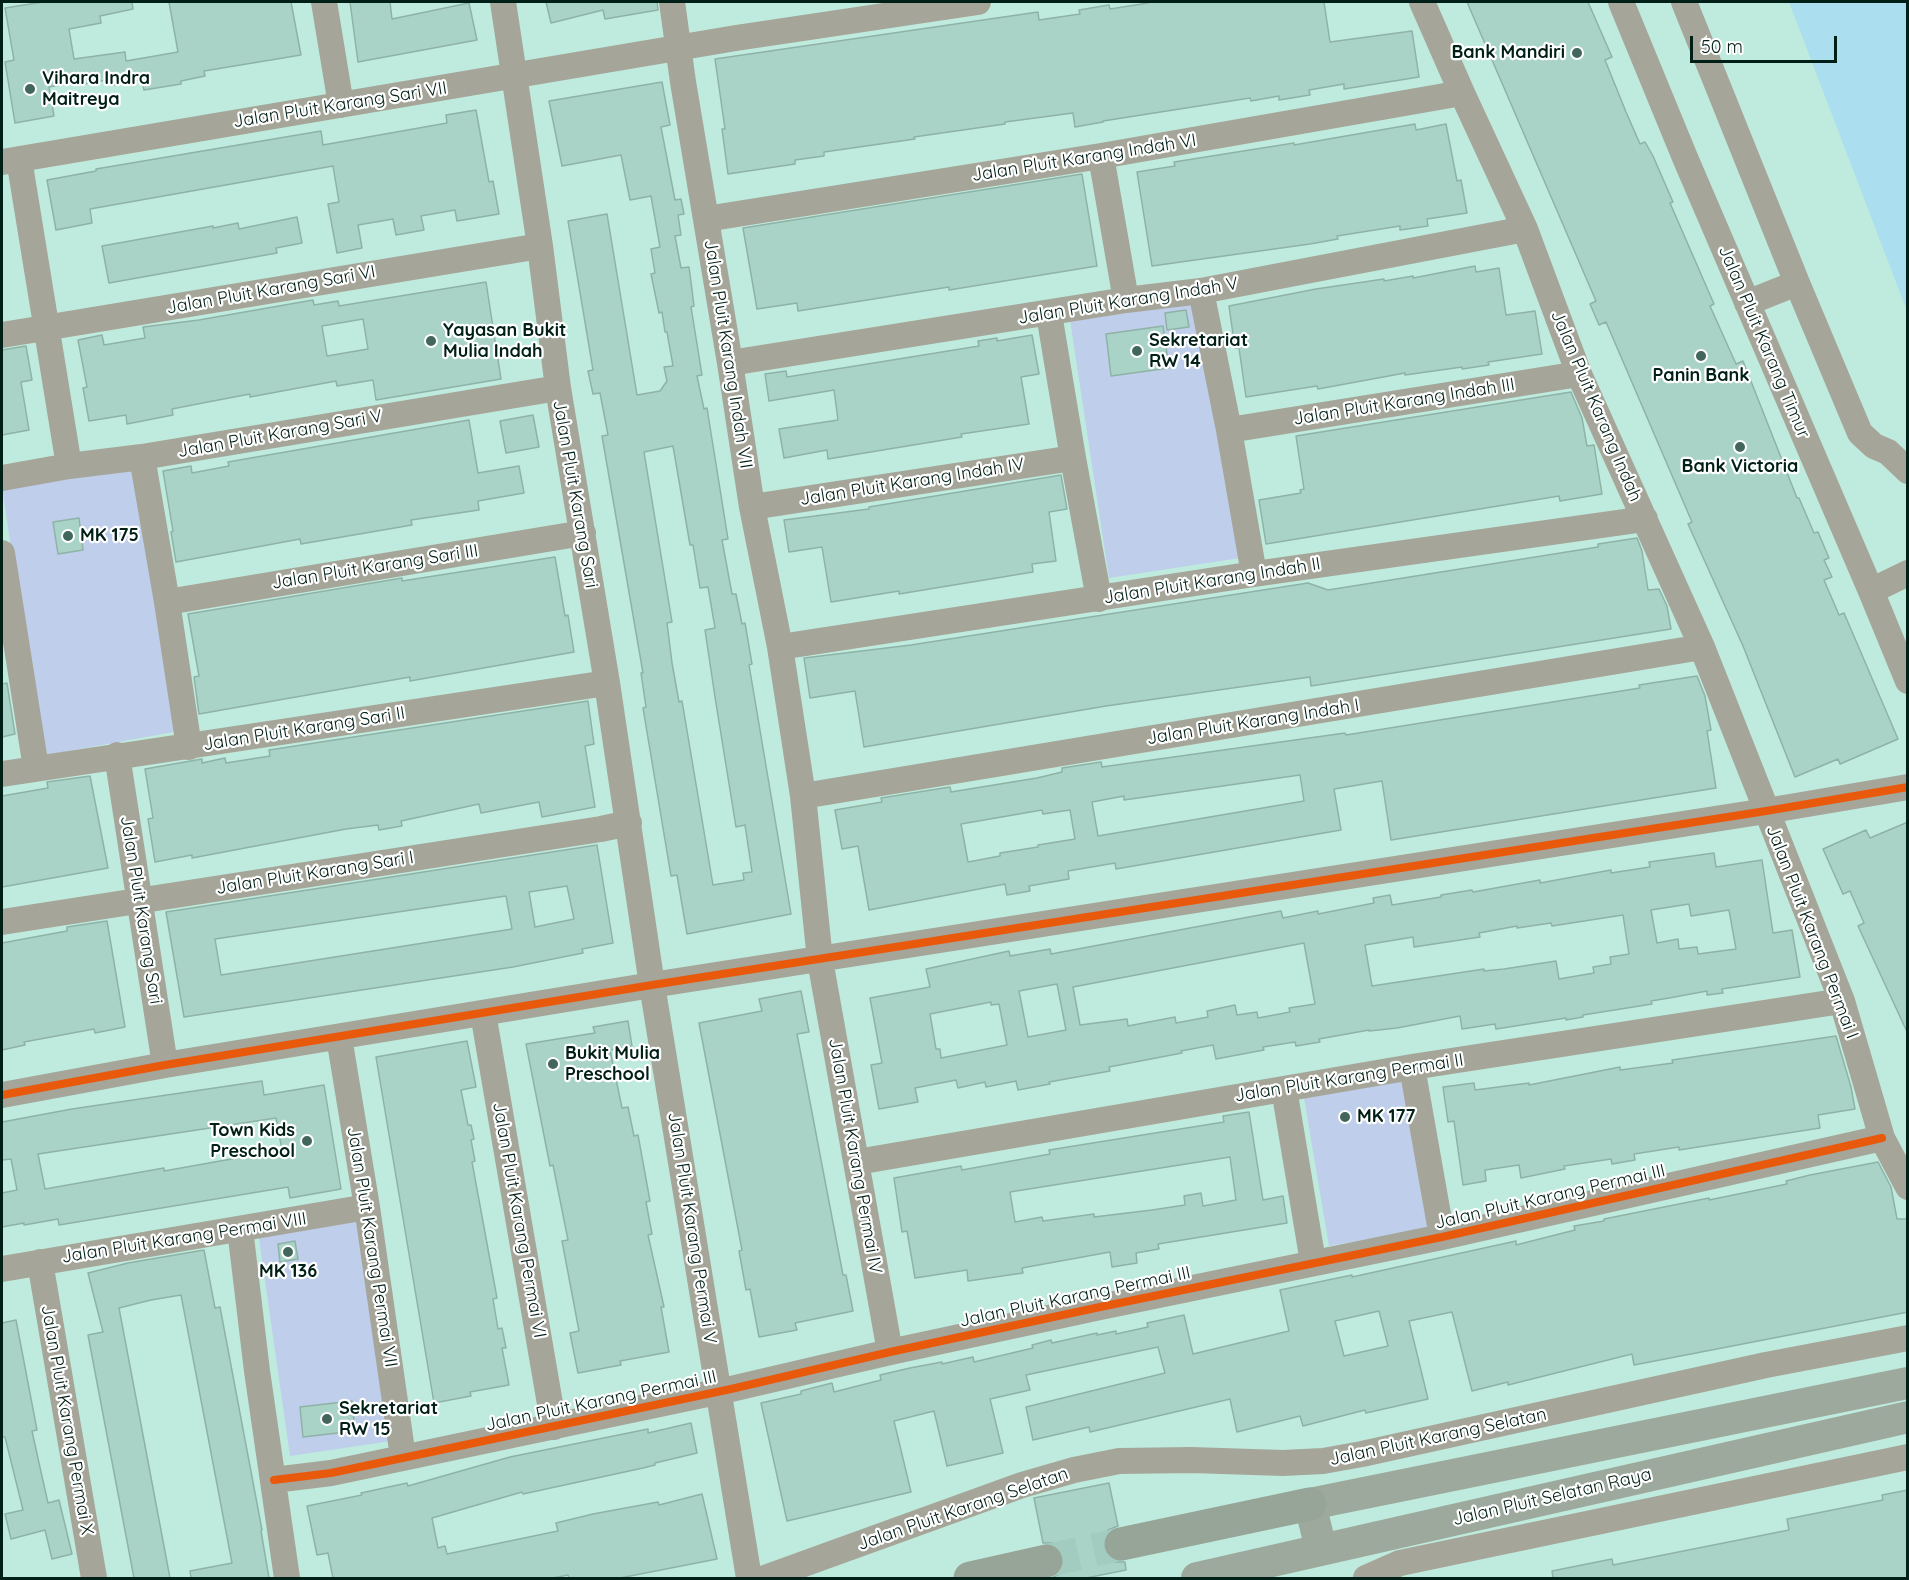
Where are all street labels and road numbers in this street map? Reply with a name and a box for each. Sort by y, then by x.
street label: Jalan Pluit Karang Sari VII [231,77,449,133]
street label: Jalan Pluit Karang Indah VI [970,130,1198,186]
street label: Jalan Pluit Karang Indah VII [699,238,757,470]
street label: Jalan Pluit Karang Timur [1714,243,1814,441]
street label: Jalan Pluit Karang Sari VI [165,261,377,319]
street label: Jalan Pluit Karang Indah V [1016,273,1240,329]
street label: Jalan Pluit Karang Indah [1546,307,1646,505]
street label: Jalan Pluit Karang Indah III [1292,374,1516,430]
street label: Jalan Pluit Karang Sari [548,398,602,590]
street label: Jalan Pluit Karang Sari V [176,405,384,463]
street label: Jalan Pluit Karang Indah IV [798,454,1026,510]
street label: Jalan Pluit Karang Sari III [270,540,480,594]
street label: Jalan Pluit Karang Indah II [1102,553,1322,609]
street label: Jalan Pluit Karang Indah I [1145,695,1361,749]
street label: Jalan Pluit Karang Sari II [201,702,407,756]
street label: Jalan Pluit Karang Sari [115,814,167,1006]
street label: Jalan Pluit Karang Permai I [1761,822,1863,1042]
street label: Jalan Pluit Karang Sari I [215,847,415,899]
street label: Jalan Pluit Karang Permai IV [824,1036,886,1276]
street label: Jalan Pluit Karang Permai II [1233,1049,1465,1107]
street label: Jalan Pluit Karang Permai VI [488,1100,550,1340]
street label: Jalan Pluit Karang Permai V [663,1111,721,1345]
street label: Jalan Pluit Karang Permai VII [342,1125,402,1369]
street label: Jalan Pluit Karang Permai III [1433,1160,1667,1234]
street label: Jalan Pluit Karang Permai VIII [60,1208,308,1268]
street label: Jalan Pluit Karang Permai III [957,1262,1193,1332]
street label: Jalan Pluit Karang Permai X [36,1303,98,1537]
street label: Jalan Pluit Karang Permai III [483,1366,719,1436]
street label: Jalan Pluit Karang Selatan [1327,1403,1549,1471]
street label: Jalan Pluit Karang Selatan [855,1463,1071,1555]
street label: Jalan Pluit Selatan Raya [1451,1464,1653,1530]

